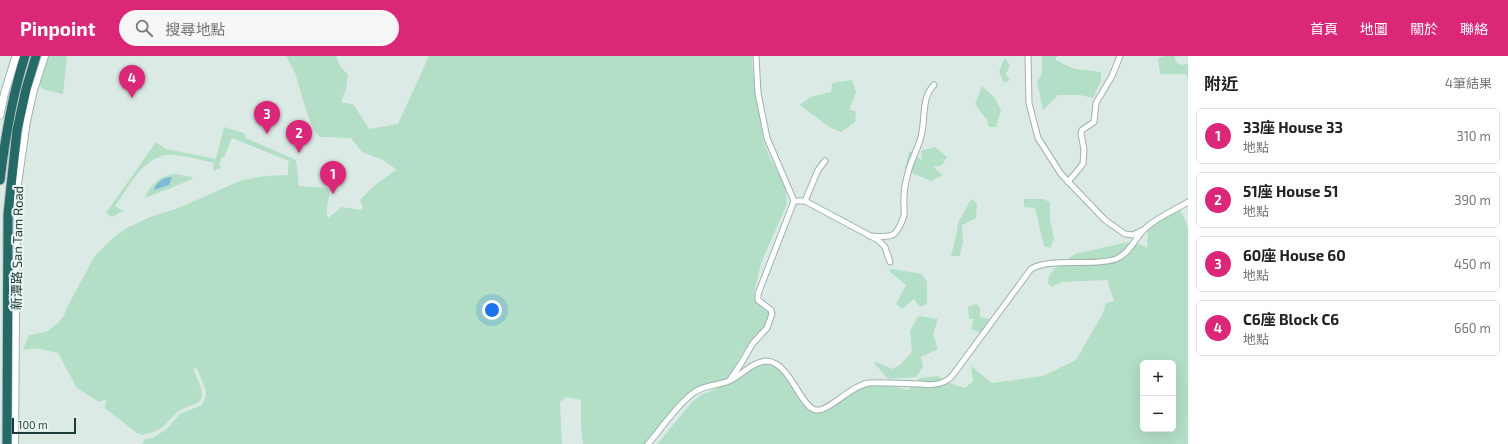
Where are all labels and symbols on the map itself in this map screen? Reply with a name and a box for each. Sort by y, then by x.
pin: 4 [119,65,145,98]
pin: 3 [254,101,280,134]
pin: 2 [286,120,312,153]
pin: 1 [320,161,346,194]
street label: 新潭路 San Tam Road [8,186,26,310]
your location [482,300,502,320]
scale bar [12,416,76,435]

